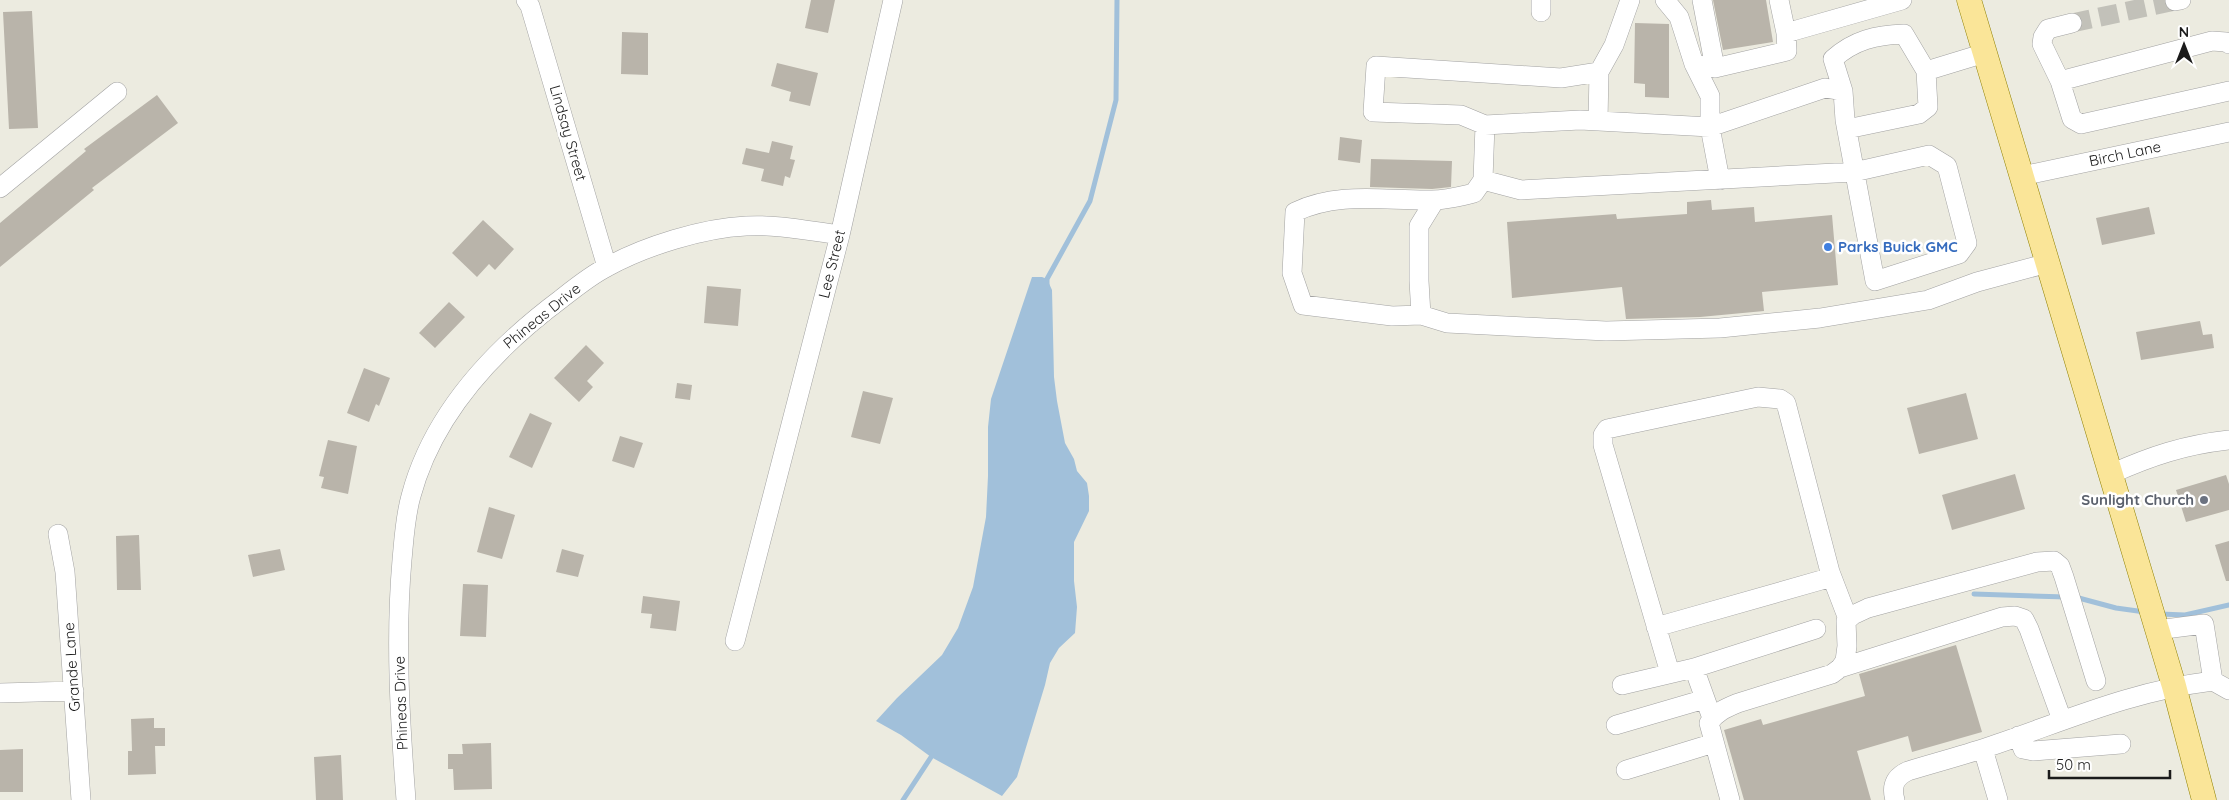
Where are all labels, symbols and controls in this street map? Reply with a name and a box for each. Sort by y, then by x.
north arrow [2159,20,2209,70]
text: N [2179,23,2189,41]
street label: Lindsay Street [546,83,591,183]
street label: Birch Lane [2087,137,2163,170]
street label: Lee Street [814,228,849,300]
place label: Parks Buick GMC [1838,237,1958,256]
marker: Parks Buick GMC [1822,241,1834,253]
street label: Phineas Drive [499,279,584,353]
place label: Sunlight Church [2081,490,2194,509]
marker: Sunlight Church [2198,494,2210,506]
street label: Grande Lane [59,622,84,712]
street label: Phineas Drive [389,656,412,750]
scale bar [2049,748,2170,780]
text: 50 m [2056,755,2091,774]

